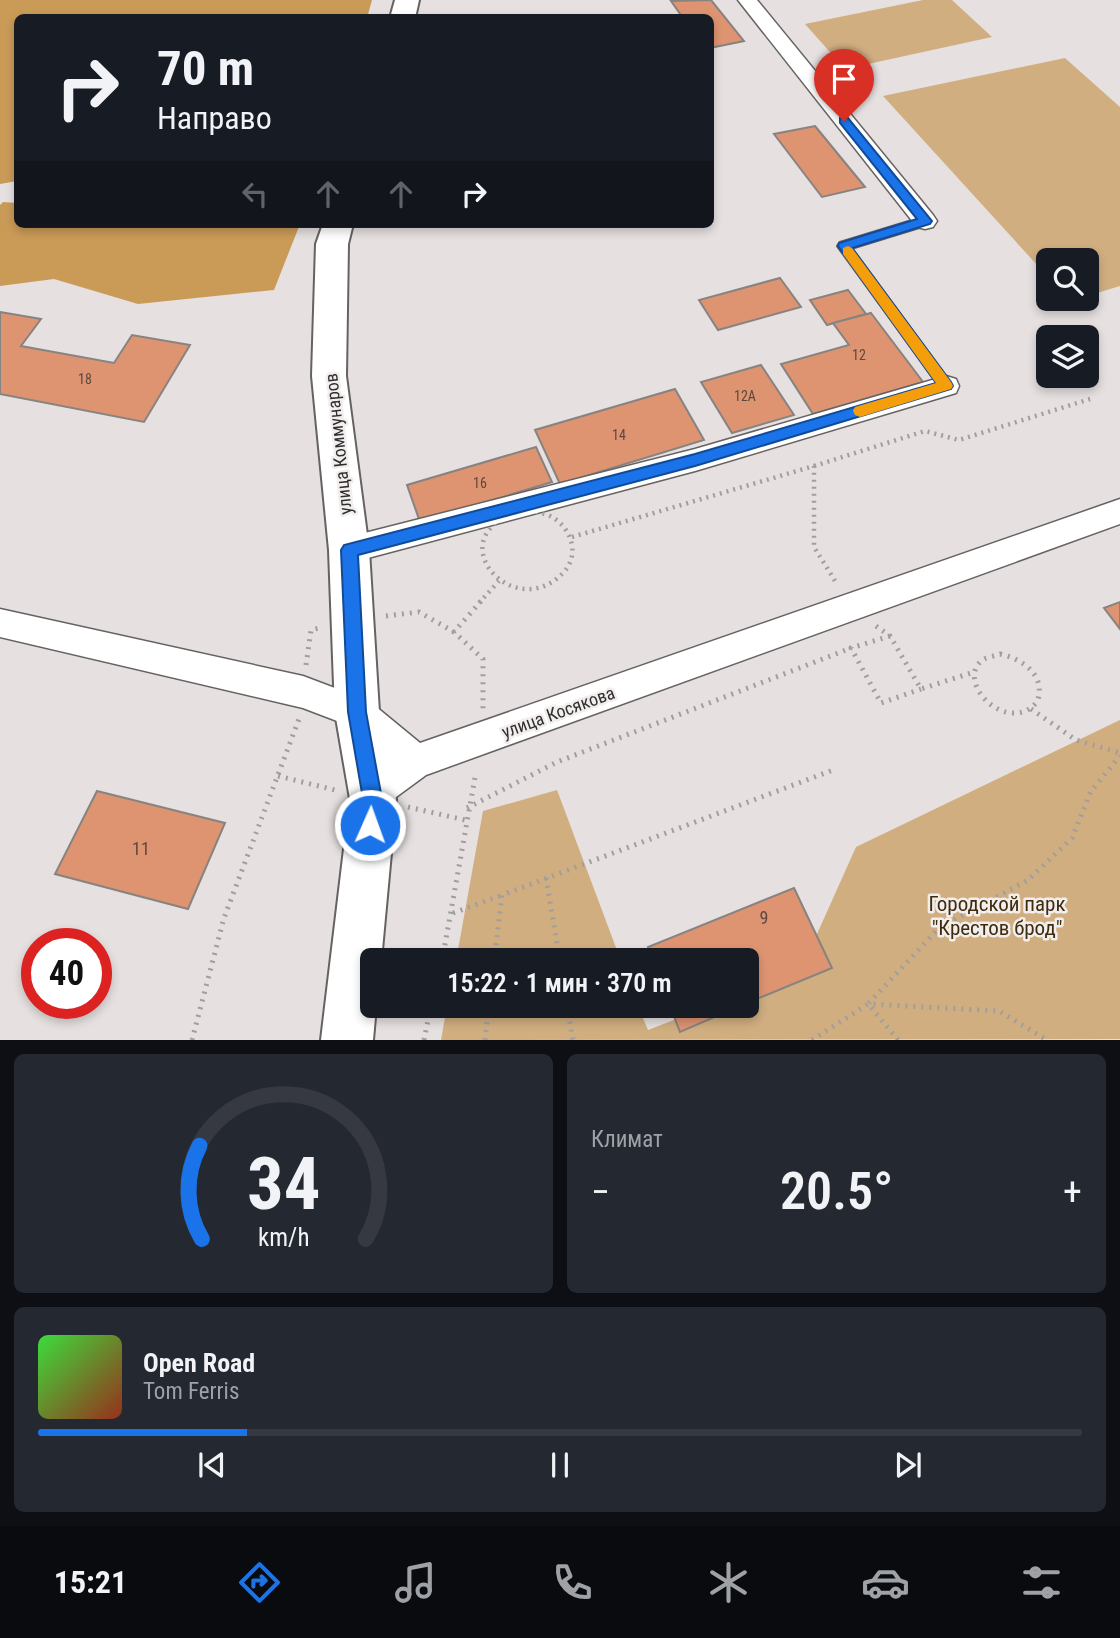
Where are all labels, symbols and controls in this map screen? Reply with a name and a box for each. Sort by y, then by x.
text: 70 m [157,40,254,97]
icon: right [42,42,133,133]
pin [814,49,874,121]
icon: arrive [825,60,863,98]
text: Направо [157,99,272,137]
icon: left [236,175,274,213]
icon: ahead [309,175,347,213]
icon: ahead [382,175,420,213]
icon: right [455,175,493,213]
map controls [1036,248,1099,388]
button: search [1036,248,1099,311]
button: layers [1036,325,1099,388]
house number: 12 [852,347,866,363]
house number: 18 [78,371,92,387]
street label: улица Коммунаров [320,372,356,516]
house number: 12А [734,388,756,404]
house number: 14 [612,427,626,443]
house number: 16 [473,475,487,491]
street label: улица Косякова [499,682,617,742]
position arrow [333,788,407,862]
house number: 11 [132,838,150,859]
park label: Городской парк "Крестов брод" [928,892,1066,940]
house number: 9 [760,907,768,928]
speed limit sign: 40 [21,928,112,1019]
text: 15:22 · 1 мин · 370 m [447,968,672,998]
text: Климат [591,1126,663,1153]
text: 34 [247,1142,320,1228]
text: 20.5° [780,1161,893,1222]
text: − [591,1170,610,1214]
text: + [1063,1170,1082,1214]
text: km/h [258,1223,309,1252]
text: Open Road [143,1348,255,1378]
text: Tom Ferris [143,1378,239,1405]
icon: previous [193,1446,231,1484]
icon: pause [541,1446,579,1484]
icon: next [889,1446,927,1484]
icon: directions [235,1558,284,1607]
icon: music [391,1558,440,1607]
icon: phone [548,1558,597,1607]
icon: climate [704,1558,753,1607]
icon: car [861,1558,910,1607]
icon: filters [1017,1558,1066,1607]
text: 15:21 [54,1563,127,1601]

